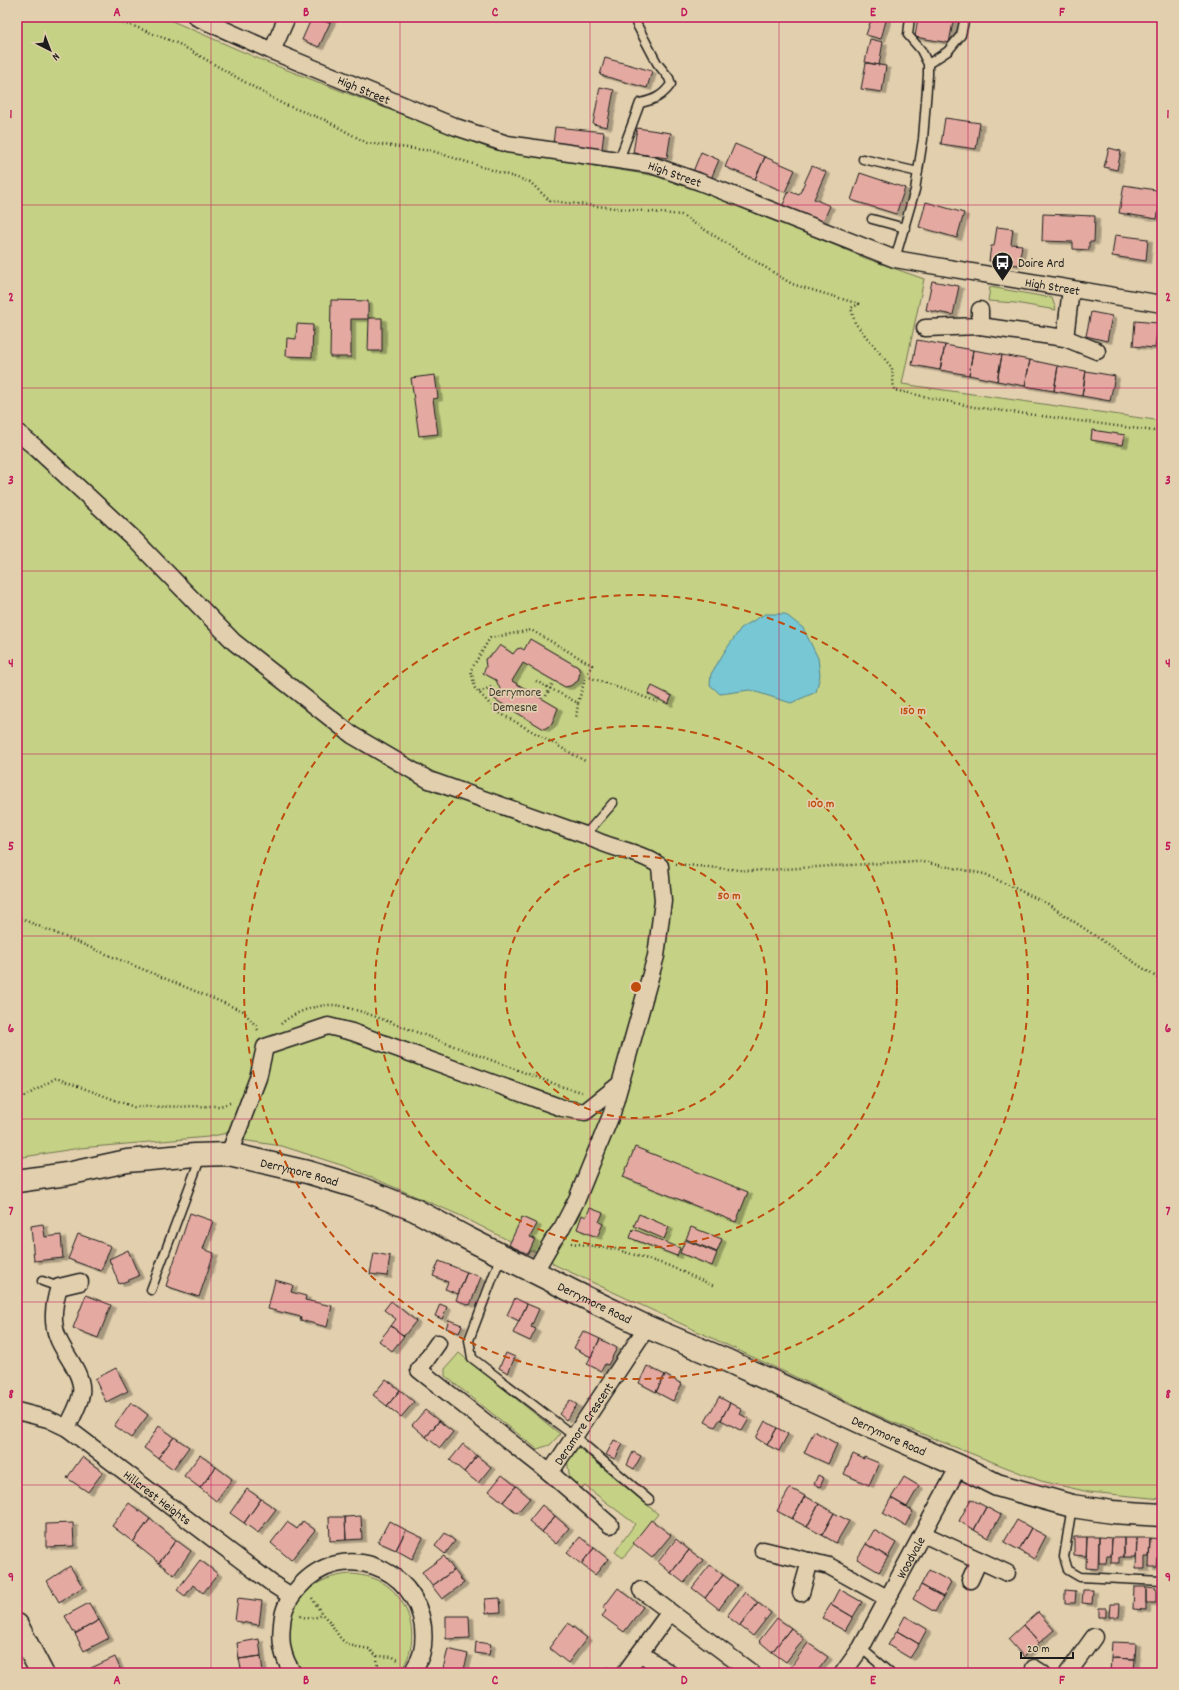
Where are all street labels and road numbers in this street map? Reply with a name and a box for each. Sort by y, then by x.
street label: High Street [334,72,393,111]
street label: High Street [645,157,704,194]
street label: High Street [1023,274,1081,302]
street label: Derrymore Road [258,1155,340,1193]
street label: Derrymore Road [554,1278,634,1330]
street label: Deramore Crescent [551,1379,620,1470]
street label: Derrymore Road [848,1412,929,1462]
street label: Hillcrest Heights [118,1467,194,1531]
street label: Woodvale [893,1534,931,1583]

